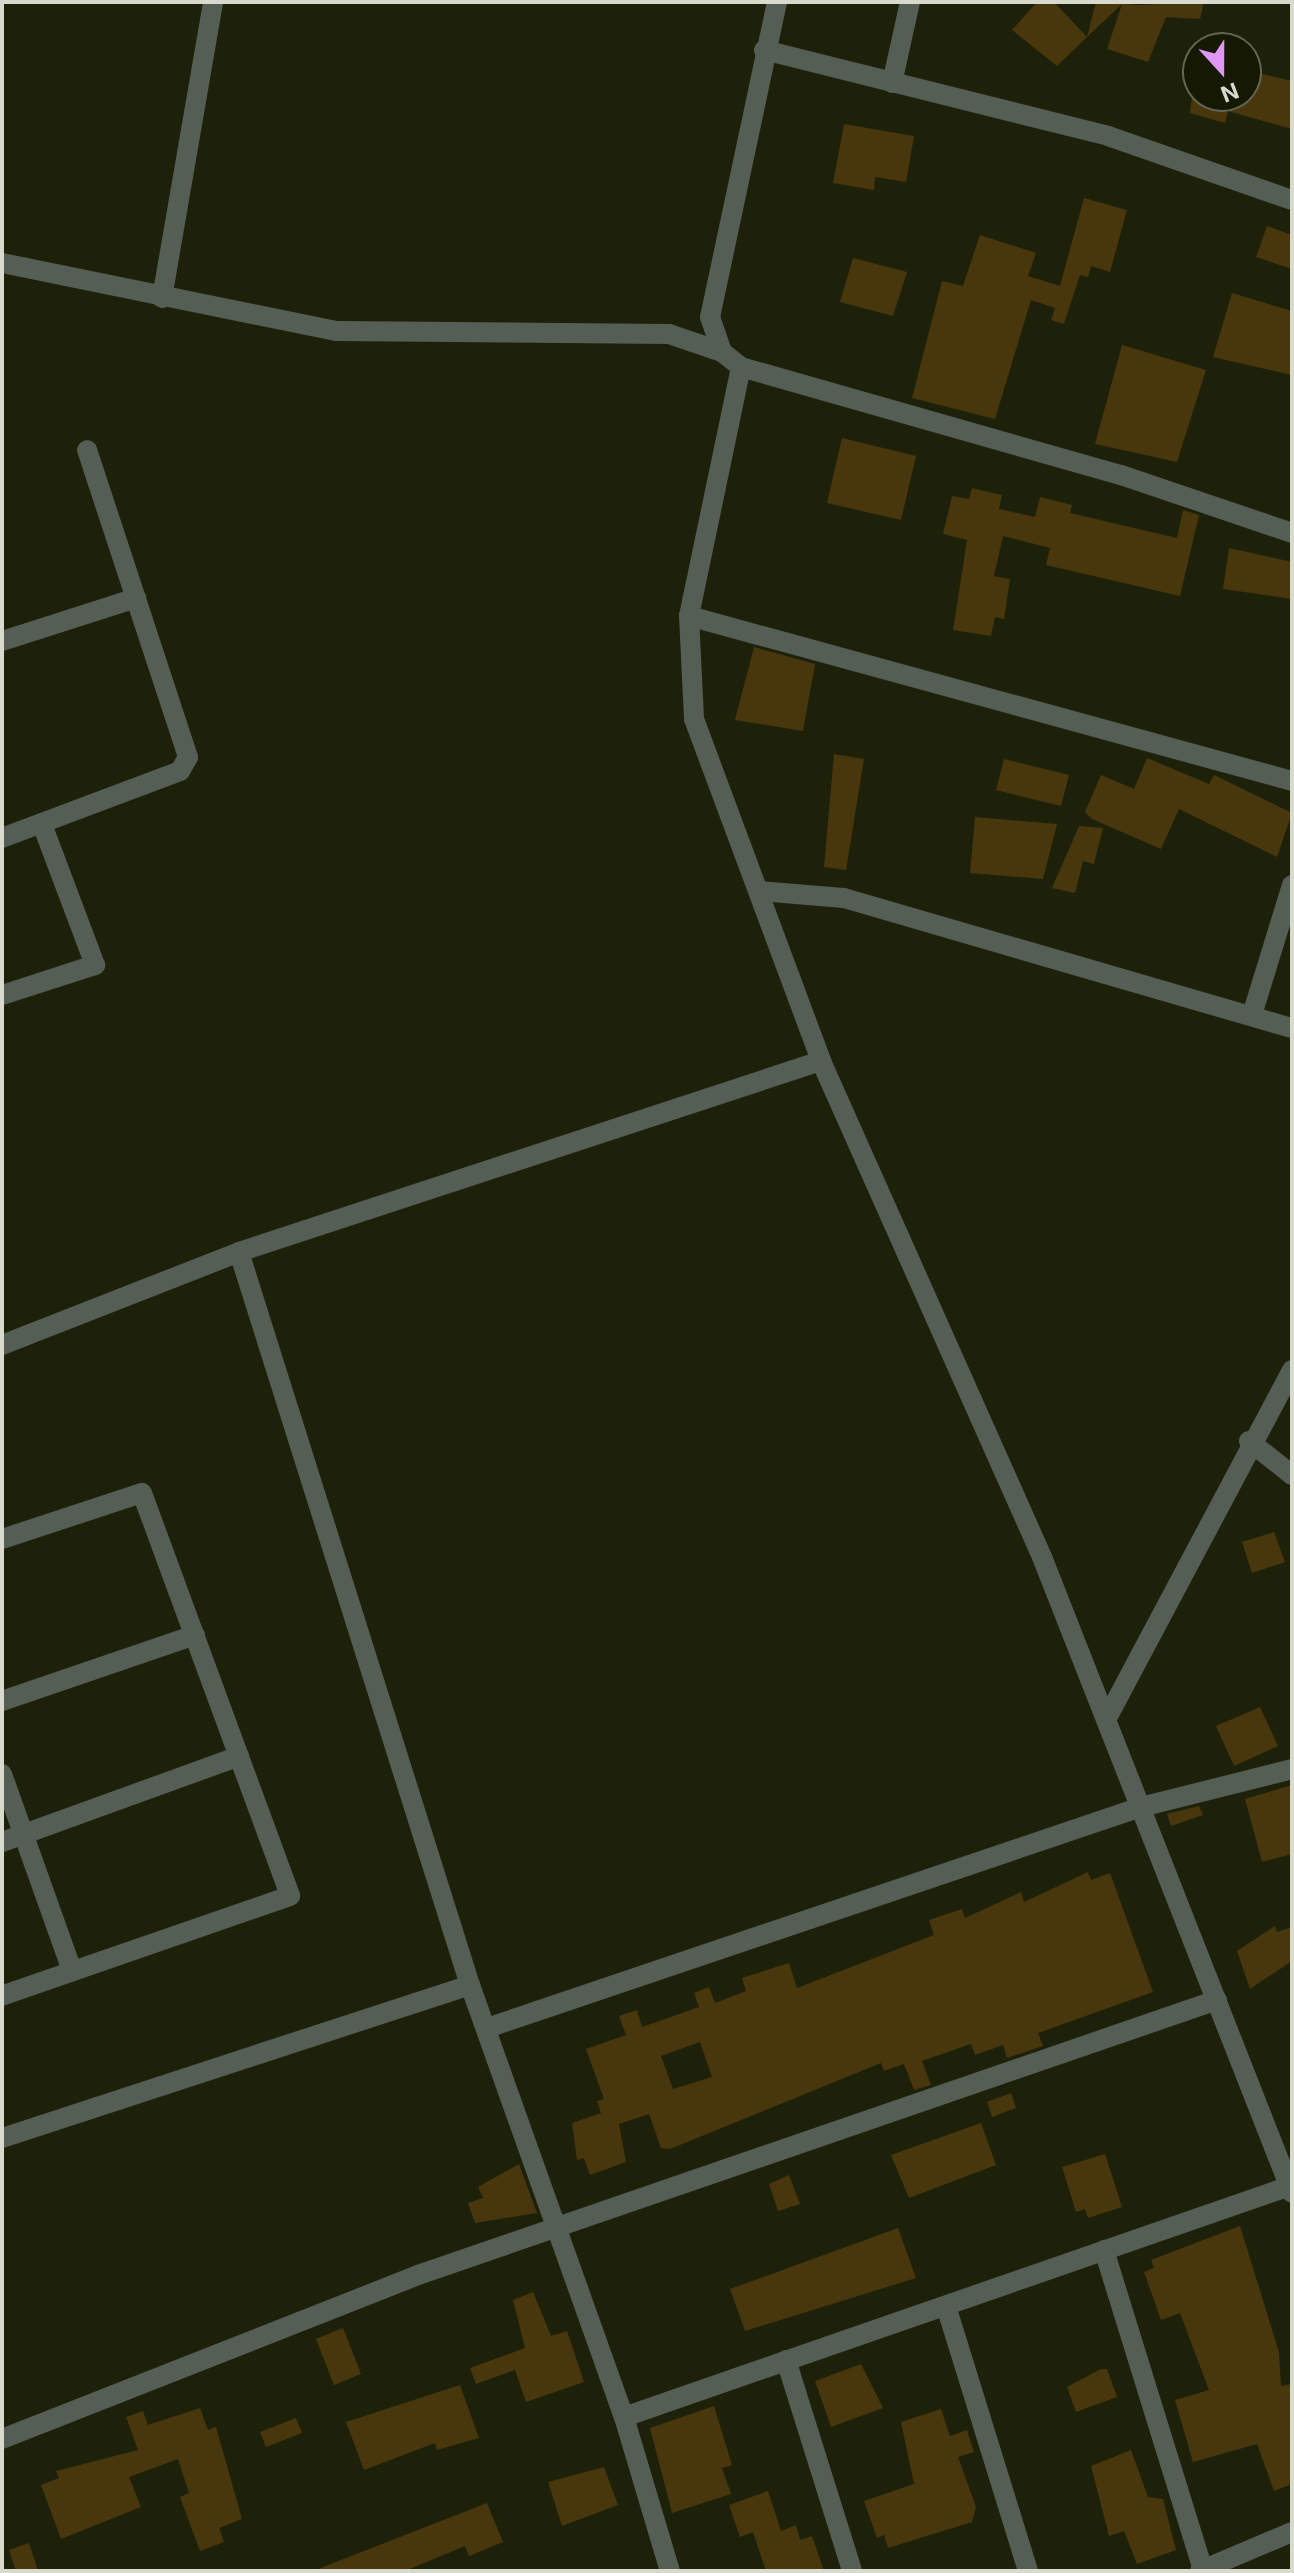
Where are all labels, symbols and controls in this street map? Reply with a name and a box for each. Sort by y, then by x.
north arrow [1182,32,1262,112]
text: N [1217,77,1242,108]

